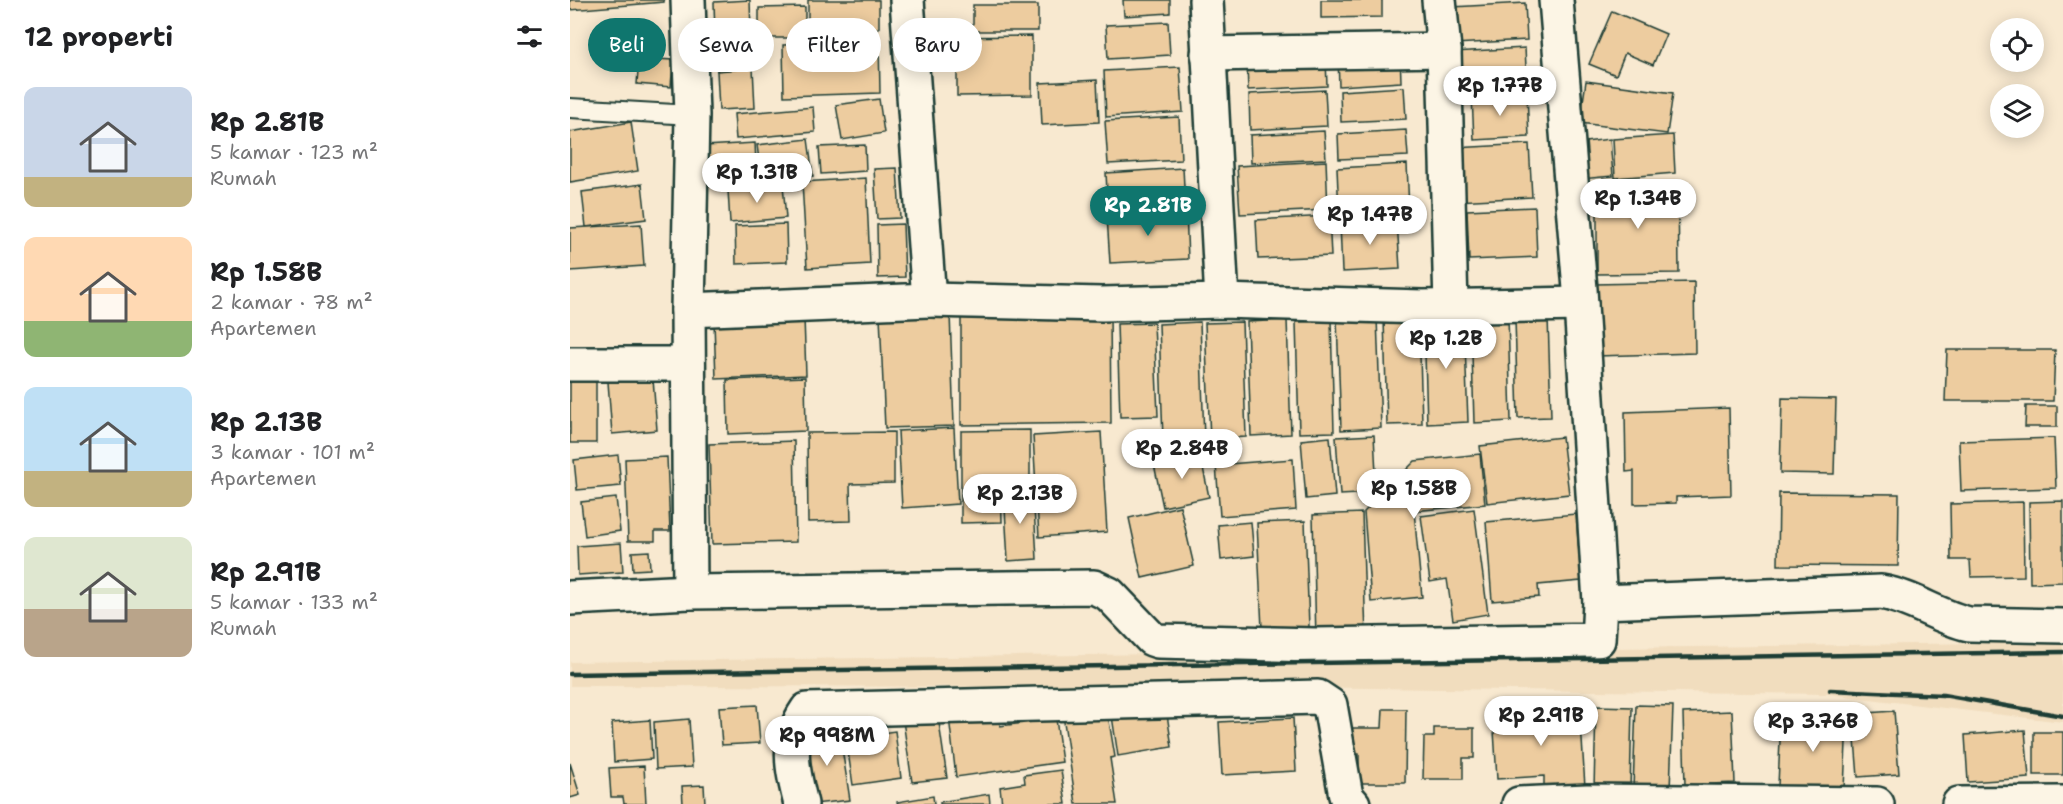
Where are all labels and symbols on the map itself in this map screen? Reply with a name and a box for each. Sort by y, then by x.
pin: Rp 1.77B [1438,66,1562,117]
pin: Rp 1.31B [695,153,819,204]
pin: Rp 1.34B [1576,179,1700,230]
pin: Rp 2.81B [1086,186,1210,237]
pin: Rp 1.47B [1308,195,1432,246]
pin: Rp 1.2B [1391,319,1501,370]
pin: Rp 2.84B [1120,429,1244,480]
pin: Rp 1.58B [1352,469,1476,520]
pin: Rp 2.13B [958,474,1082,525]
pin: Rp 2.91B [1479,696,1603,747]
pin: Rp 3.76B [1751,702,1875,753]
pin: Rp 998M [772,716,882,767]

